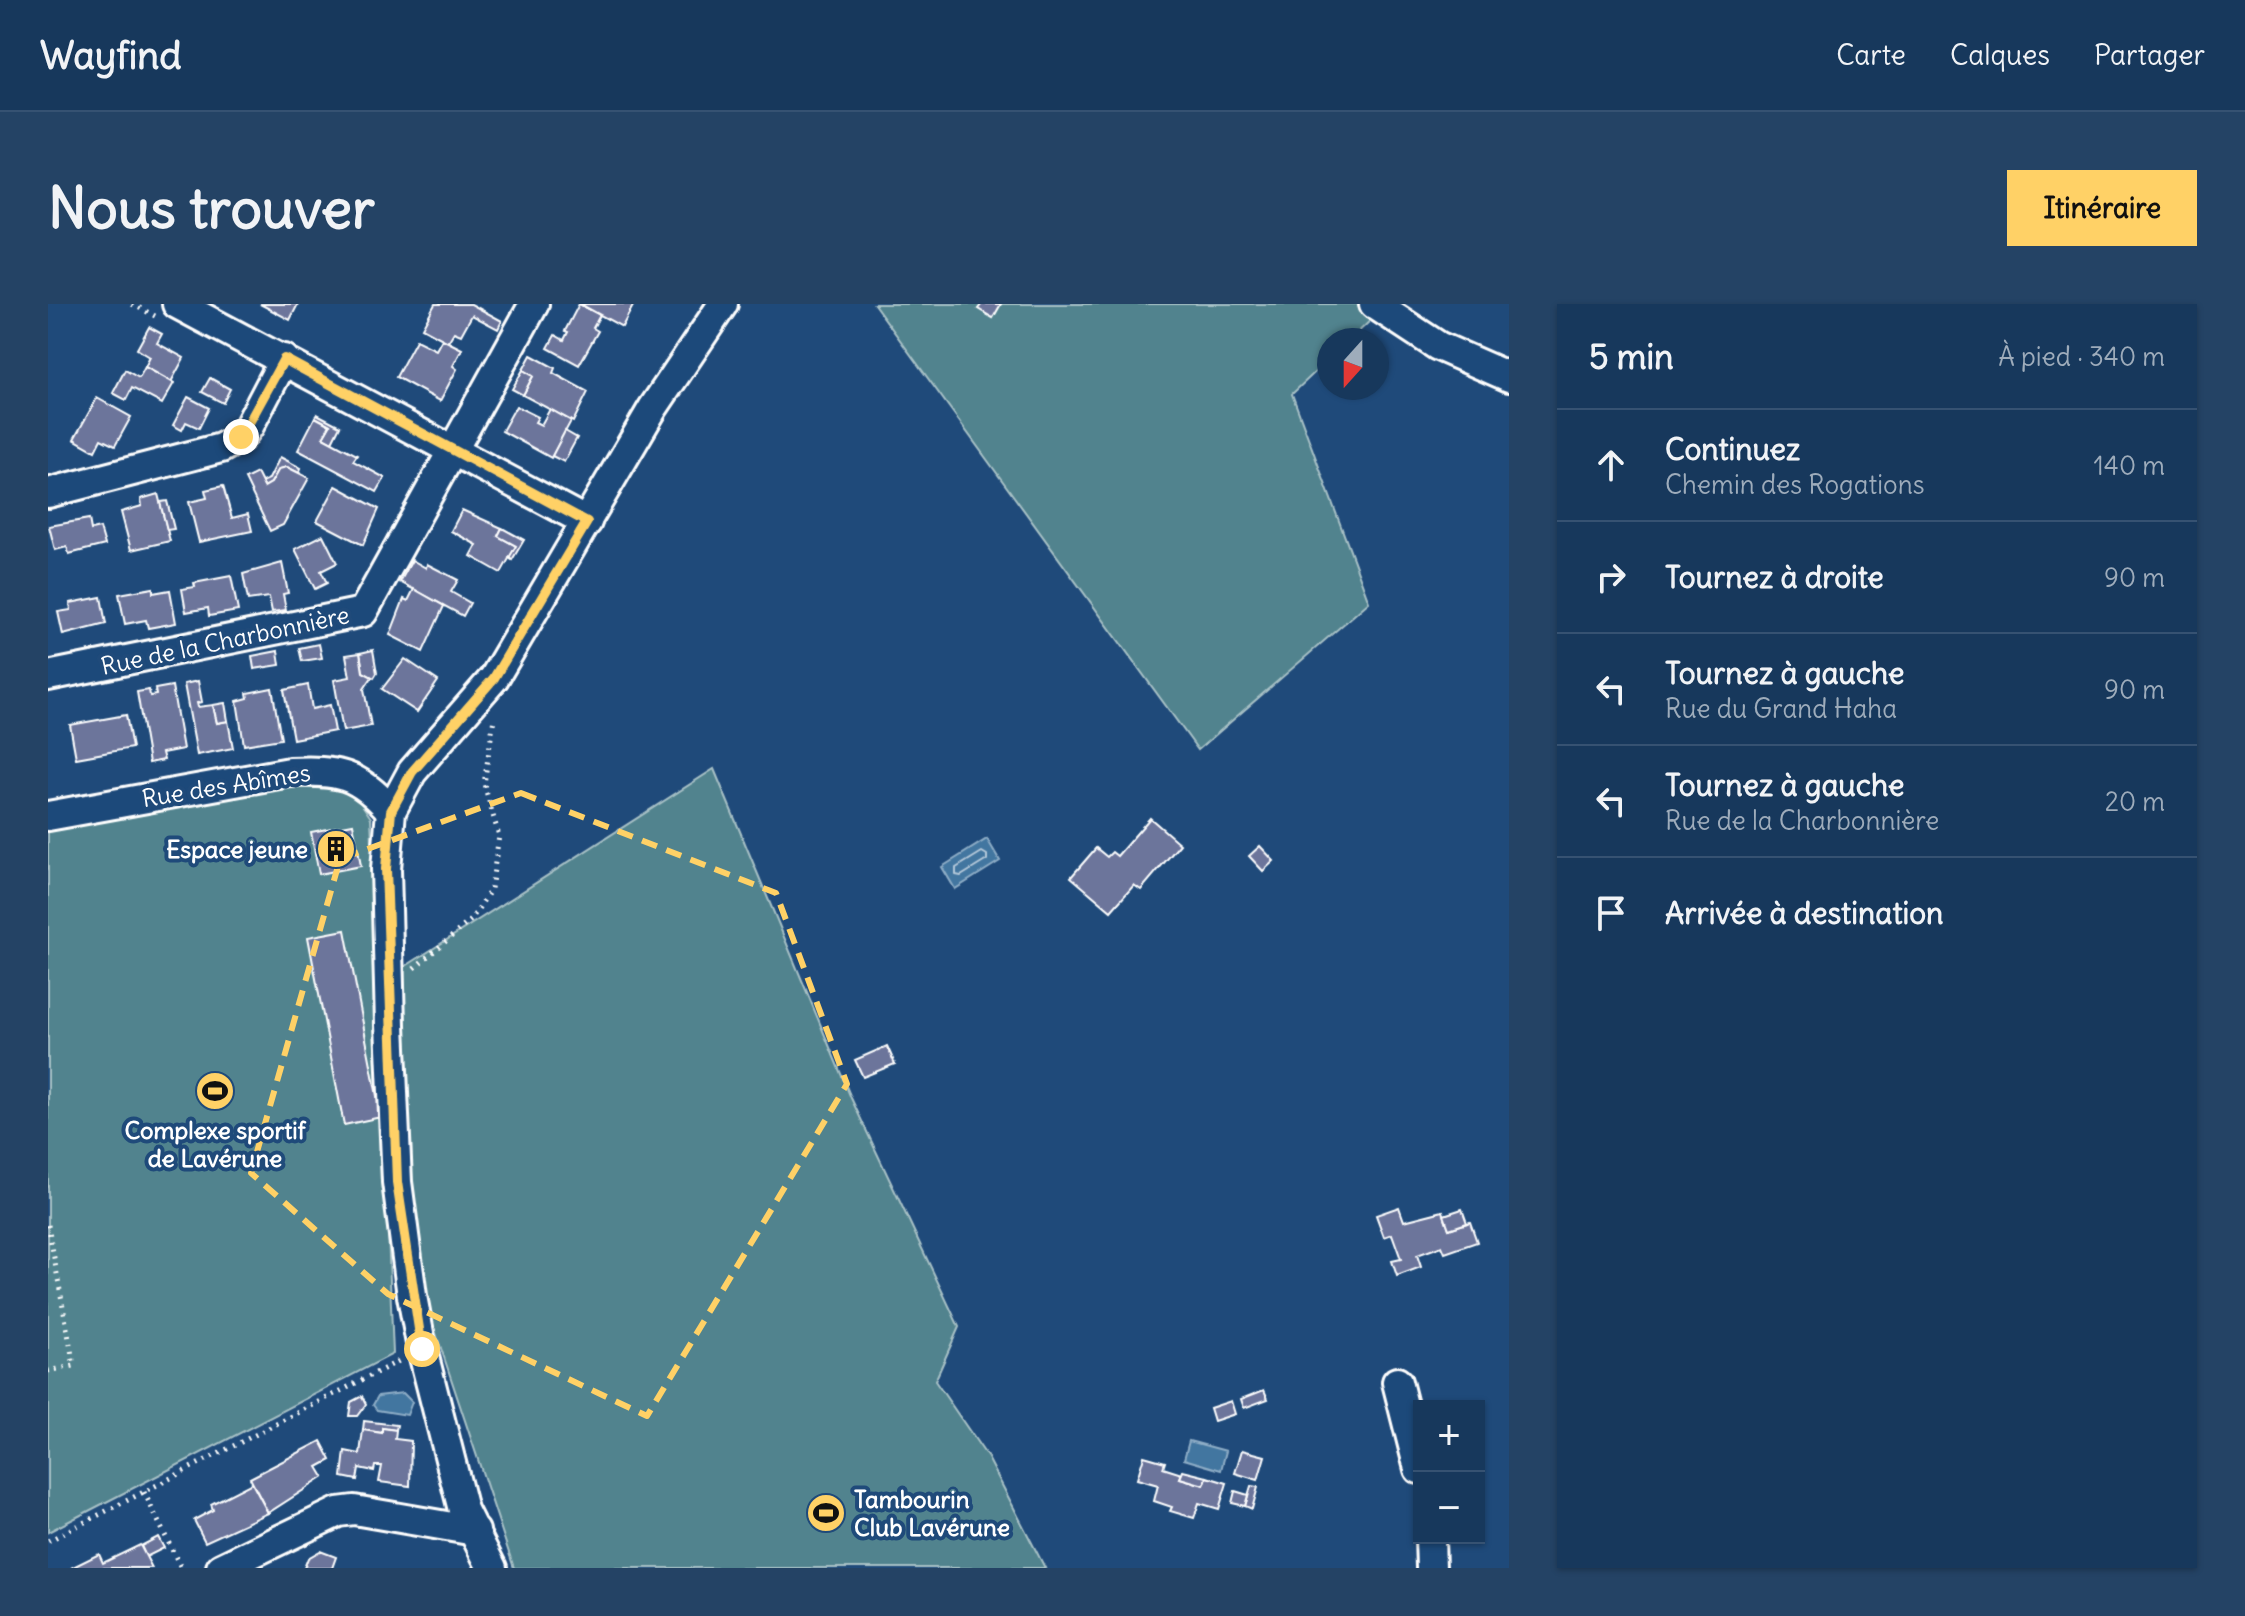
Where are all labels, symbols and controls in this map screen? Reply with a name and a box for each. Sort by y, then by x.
text: Wayfind [40,32,182,79]
text: Carte [1836,37,1906,73]
text: Calques [1950,37,2050,73]
text: Partager [2094,37,2205,73]
button: Itinéraire [2007,170,2197,246]
text: Nous trouver [48,173,375,243]
north arrow [1317,328,1389,400]
text: 5 min [1589,335,1674,378]
text: À pied · 340 m [1998,340,2165,373]
route end [223,419,259,455]
text: Continuez [1665,430,1800,468]
icon: ahead [1589,443,1633,487]
text: 140 m [2094,449,2165,482]
text: Chemin des Rogations [1665,468,1925,501]
icon: right [1589,555,1633,599]
text: Tournez à droite [1665,558,1884,596]
text: 90 m [2104,561,2165,594]
street label: Rue de la Charbonnière [98,599,352,681]
text: Tournez à gauche [1665,654,1905,692]
icon: left [1589,667,1633,711]
text: 90 m [2104,673,2165,706]
text: Rue du Grand Haha [1665,692,1897,725]
street label: Rue des Abîmes [140,757,312,813]
text: Tournez à gauche [1665,766,1905,804]
icon: left [1589,779,1633,823]
text: 20 m [2105,785,2165,818]
text: Rue de la Charbonnière [1665,804,1939,837]
building icon: Espace jeune [315,828,357,870]
place label: Espace jeune [166,834,308,864]
icon: arrive [1589,891,1633,935]
text: Arrivée à destination [1665,894,1943,932]
sports icon: Complexe sportif de Lavérune [194,1070,236,1112]
place label: Complexe sportif de Lavérune [124,1115,307,1173]
route start [404,1331,440,1367]
map controls [1413,1400,1485,1544]
button: + [1413,1400,1485,1472]
button: − [1413,1472,1485,1544]
place label: Tambourin Club Lavérune [854,1484,1010,1542]
sports icon: Tambourin Club Lavérune [805,1492,847,1534]

